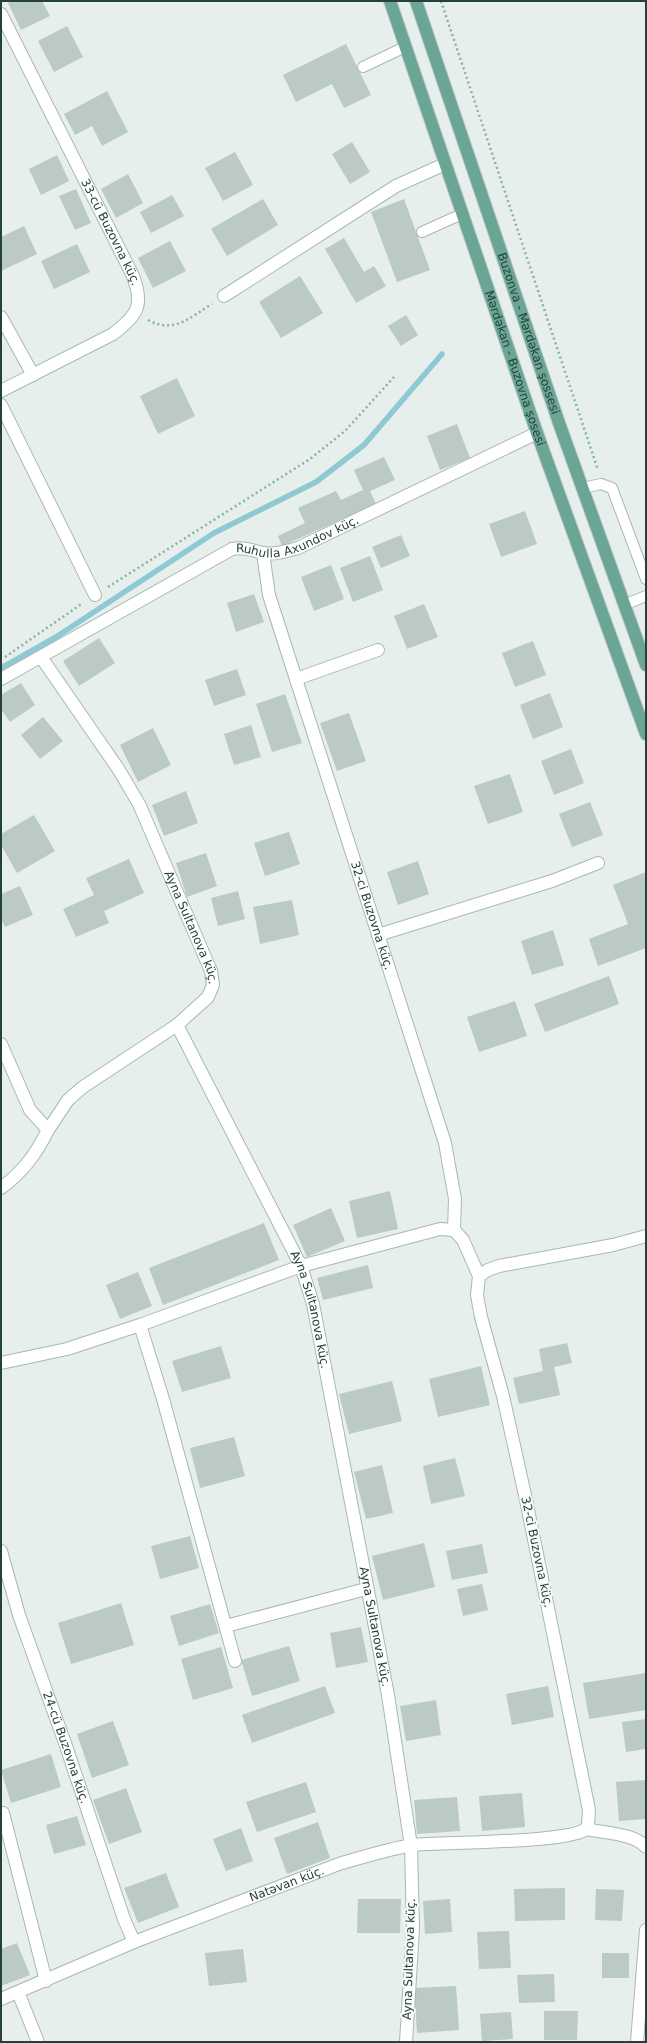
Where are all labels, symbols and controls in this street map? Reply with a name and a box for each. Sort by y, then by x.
street label: 33-cü Buzovna küç. [78,176,143,287]
street label: Buzonva - Mərdəkan şossesi [495,251,563,416]
street label: Mərdəkan - Buzovna şosesi [482,289,548,448]
street label: Ruhulla Axundov küç. [236,513,361,561]
street label: 32-ci Buzovna küç. [348,859,396,972]
street label: Ayna Sultanova küç. [162,869,220,985]
street label: Ayna Sultanova küç. [287,1248,332,1370]
street label: 32-ci Buzovna küç. [518,1495,556,1609]
street label: Ayna Sultanova küç. [357,1566,393,1688]
street label: 24-cü Buzovna küç. [40,1689,92,1805]
street label: Natəvan küç. [247,1863,326,1905]
street label: Ayna Sultanova küç. [400,1898,418,2020]

